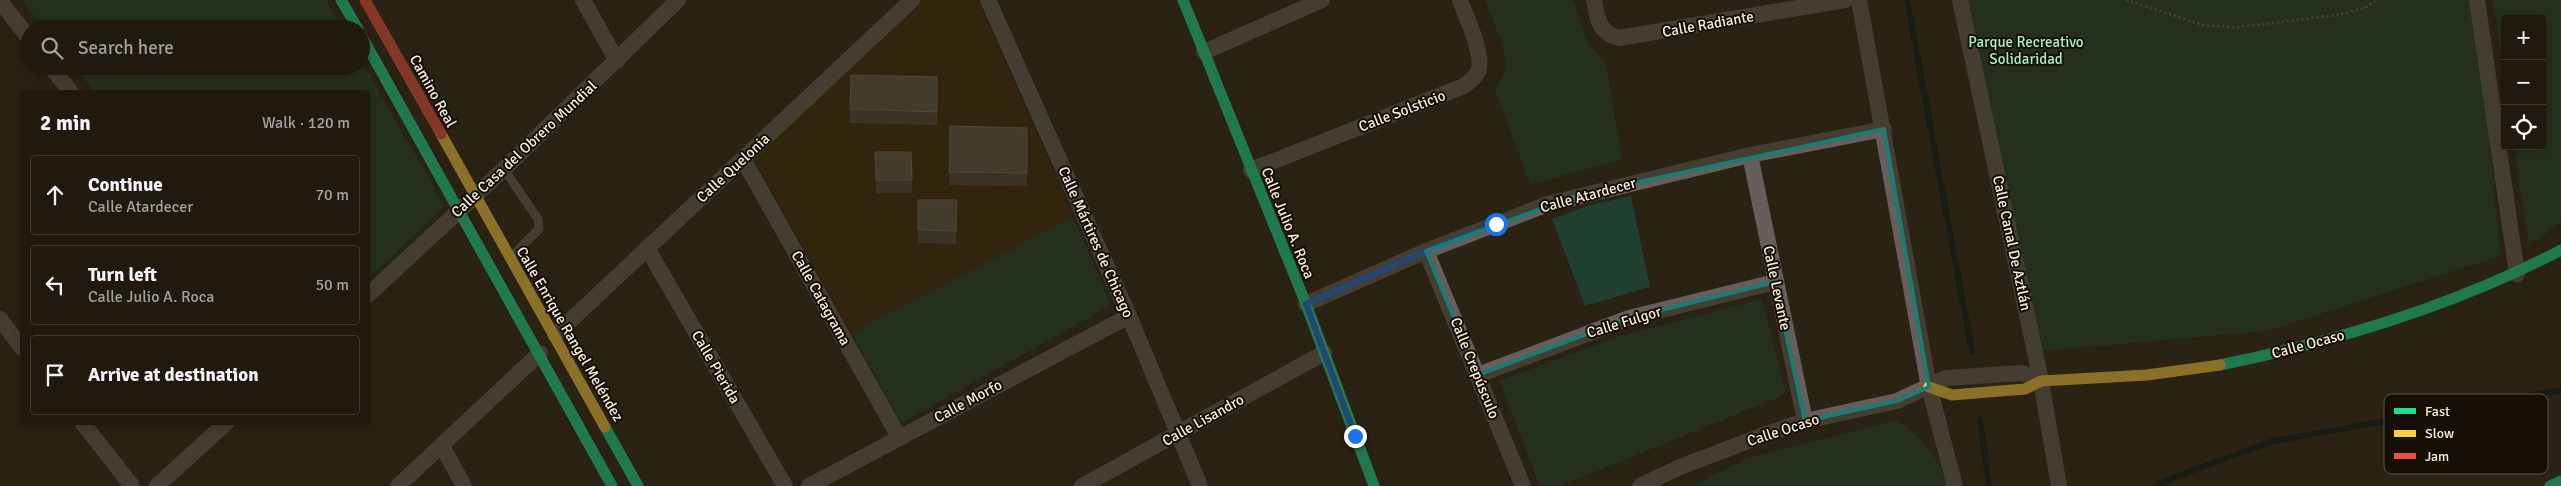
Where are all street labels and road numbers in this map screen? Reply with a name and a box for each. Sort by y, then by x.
street label: Calle Radiante [1661,7,1755,41]
street label: Camino Real [406,52,460,130]
street label: Calle Casa del Obrero Mundial [448,77,600,221]
street label: Calle Solsticio [1356,86,1448,136]
street label: Calle Quelonia [693,130,773,206]
street label: Calle Mártires de Chicago [1054,164,1138,321]
street label: Calle Julio A. Roca [1257,165,1319,281]
street label: Calle Atardecer [1538,173,1638,216]
street label: Calle Canal De Aztlán [1989,174,2035,312]
street label: Calle Enrique Rangel Meléndez [512,243,628,425]
street label: Calle Levante [1759,244,1795,332]
street label: Calle Catagrama [788,247,854,349]
street label: Calle Fulgor [1585,302,1664,342]
street label: Calle Crepúsculo [1446,315,1504,422]
street label: Calle Ocaso [2270,326,2347,362]
street label: Calle Pierida [688,327,744,407]
street label: Calle Morfo [931,375,1005,426]
street label: Calle Lisandro [1159,390,1247,450]
street label: Calle Ocaso [1745,410,1822,450]

